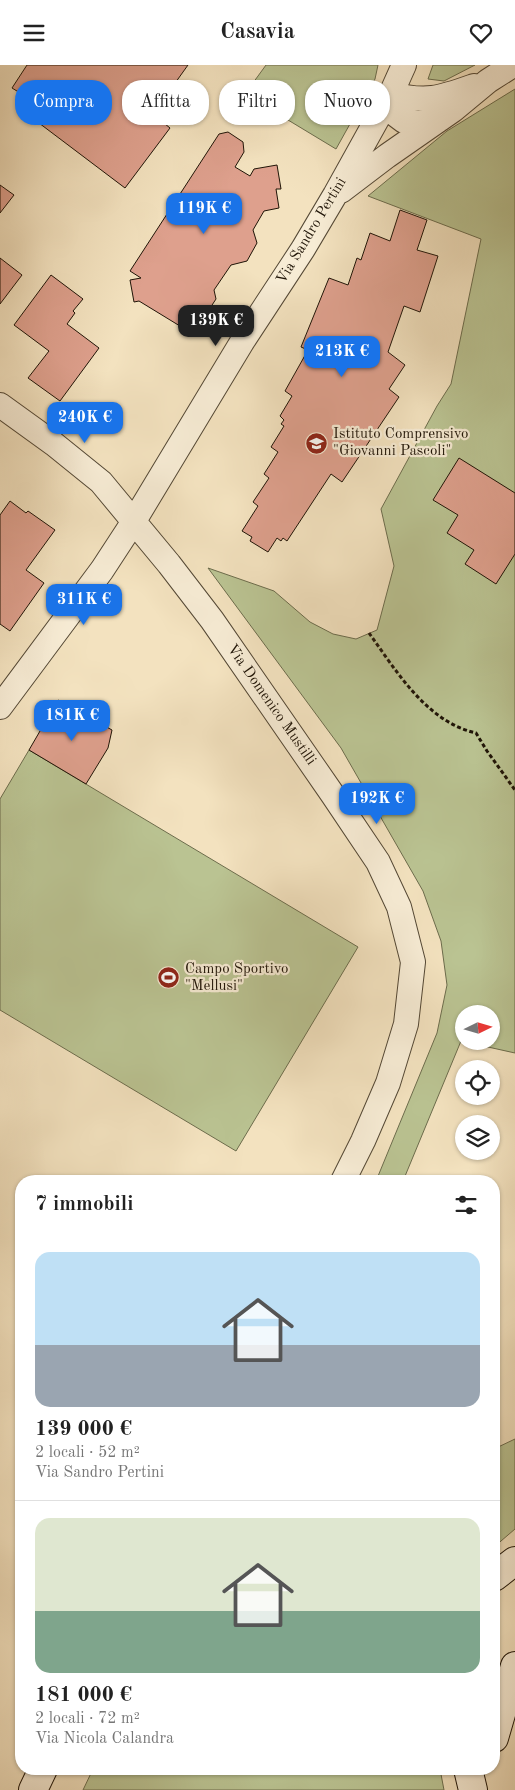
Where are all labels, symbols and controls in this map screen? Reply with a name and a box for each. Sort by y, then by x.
icon: menu [20,19,48,47]
icon: heart [467,19,495,47]
text: Casavia [220,21,295,43]
chip: Compra [15,80,112,125]
chip: Affitta [122,80,209,125]
chip: Filtri [219,80,295,125]
chip: Nuovo [305,80,390,125]
street label: Via Sandro Pertini [274,175,350,287]
pin: 119K € [163,193,245,235]
text: 119K € [177,201,231,217]
pin: 139K € [175,305,257,347]
text: 139K € [189,313,243,329]
pin: 213K € [301,335,383,378]
text: 213K € [315,344,369,360]
pin: 240K € [44,401,126,444]
text: 240K € [58,410,112,426]
place label: Istituto Comprensivo "Giovanni Pascoli" [333,427,468,459]
school or university icon: Istituto Comprensivo "Giovanni Pascoli" [305,431,329,455]
pin: 311K € [43,583,125,626]
text: 311K € [57,592,111,608]
street label: Via Domenico Mustilli [224,642,318,768]
pin: 181K € [31,699,113,742]
text: 181K € [45,708,99,724]
pin: 192K € [336,783,418,825]
text: 192K € [350,791,404,807]
place label: Campo Sportivo "Mellusi" [185,962,288,994]
sports icon: Campo Sportivo "Mellusi" [157,966,181,990]
north arrow [455,1005,500,1050]
map controls [455,1005,500,1160]
button: locate [455,1060,500,1105]
button: layers [455,1115,500,1160]
icon: filters [452,1191,480,1219]
text: 7 immobili [35,1194,133,1215]
icon: home [213,1285,303,1375]
text: 139 000 € [35,1419,132,1440]
text: 2 locali · 52 m² [35,1445,140,1461]
text: Via Sandro Pertini [35,1465,164,1481]
icon: home [213,1550,303,1640]
text: 181 000 € [35,1685,132,1706]
text: 2 locali · 72 m² [35,1711,140,1727]
text: Via Nicola Calandra [35,1731,174,1747]

